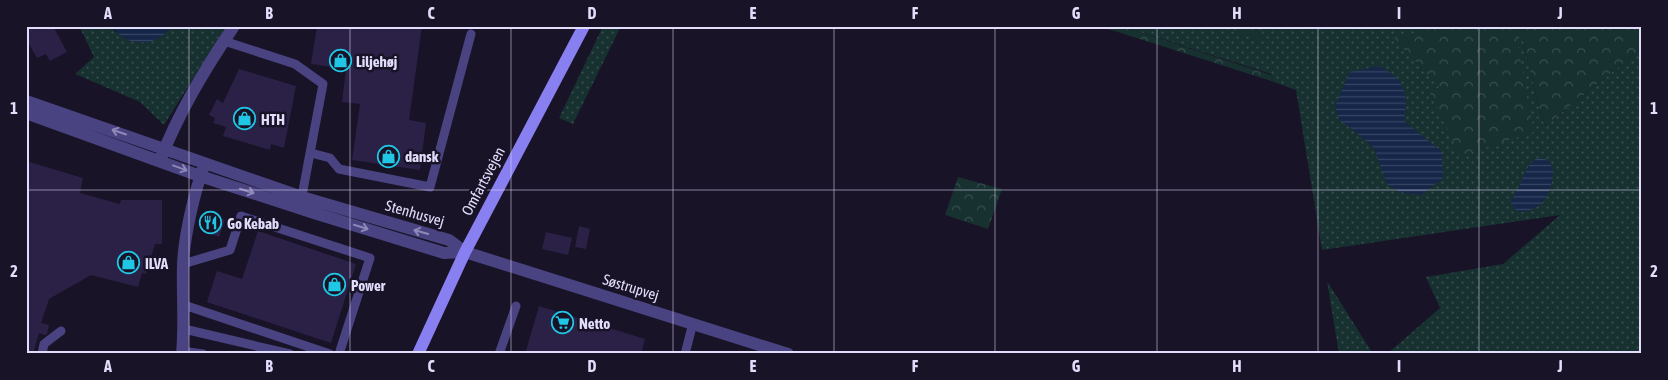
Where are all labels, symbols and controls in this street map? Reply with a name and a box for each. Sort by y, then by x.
text: A [103,4,112,22]
text: B [265,4,273,22]
text: C [427,4,435,22]
text: D [588,4,597,22]
text: E [750,4,757,22]
text: F [912,4,919,22]
text: G [1072,4,1081,22]
text: H [1232,4,1242,22]
text: I [1397,4,1401,22]
text: J [1556,4,1563,22]
shop icon: Liljehøj [328,49,352,73]
place label: Liljehøj [356,53,397,70]
text: 1 [10,99,18,117]
text: 1 [1650,99,1658,117]
shop icon: HTH [233,107,257,131]
place label: HTH [261,111,285,128]
one-way arrow [111,127,127,136]
shop icon: dansk [377,144,401,168]
street label: Omfartsvejen [458,144,508,218]
place label: dansk [405,148,439,165]
one-way arrow [172,164,187,173]
one-way arrow [238,187,254,196]
street label: Stenhusvej [383,196,447,230]
restaurant icon: Go Kebab [199,211,223,235]
place label: Go Kebab [227,215,279,232]
one-way arrow [352,223,368,233]
one-way arrow [413,226,429,236]
shop icon: ILVA [117,251,141,275]
place label: ILVA [145,255,169,272]
text: 2 [10,262,18,280]
text: 2 [1650,262,1658,280]
street label: Søstrupvej [601,270,661,304]
shop icon: Power [323,273,347,297]
place label: Power [351,277,386,294]
supermarket icon: Netto [551,311,575,335]
place label: Netto [579,315,610,332]
text: A [103,357,112,375]
text: B [265,357,273,375]
text: C [427,357,435,375]
text: D [588,357,597,375]
text: E [750,357,757,375]
text: F [912,357,919,375]
text: G [1072,357,1081,375]
text: H [1232,357,1242,375]
text: I [1397,357,1401,375]
text: J [1556,357,1563,375]

